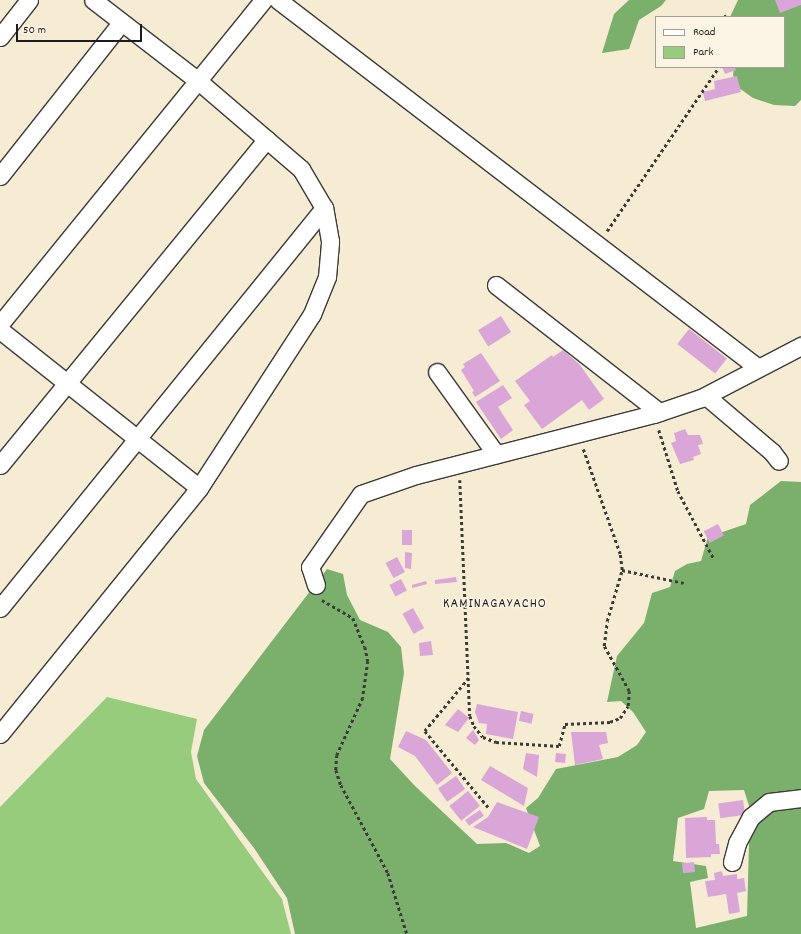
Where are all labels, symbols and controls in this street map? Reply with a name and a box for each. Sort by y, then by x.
scale bar [18,16,144,42]
legend [655,16,785,68]
text: 50 m [23,22,46,39]
text: Road [693,24,715,41]
text: Park [693,44,713,61]
district label: KAMINAGAYACHO [443,596,547,612]

